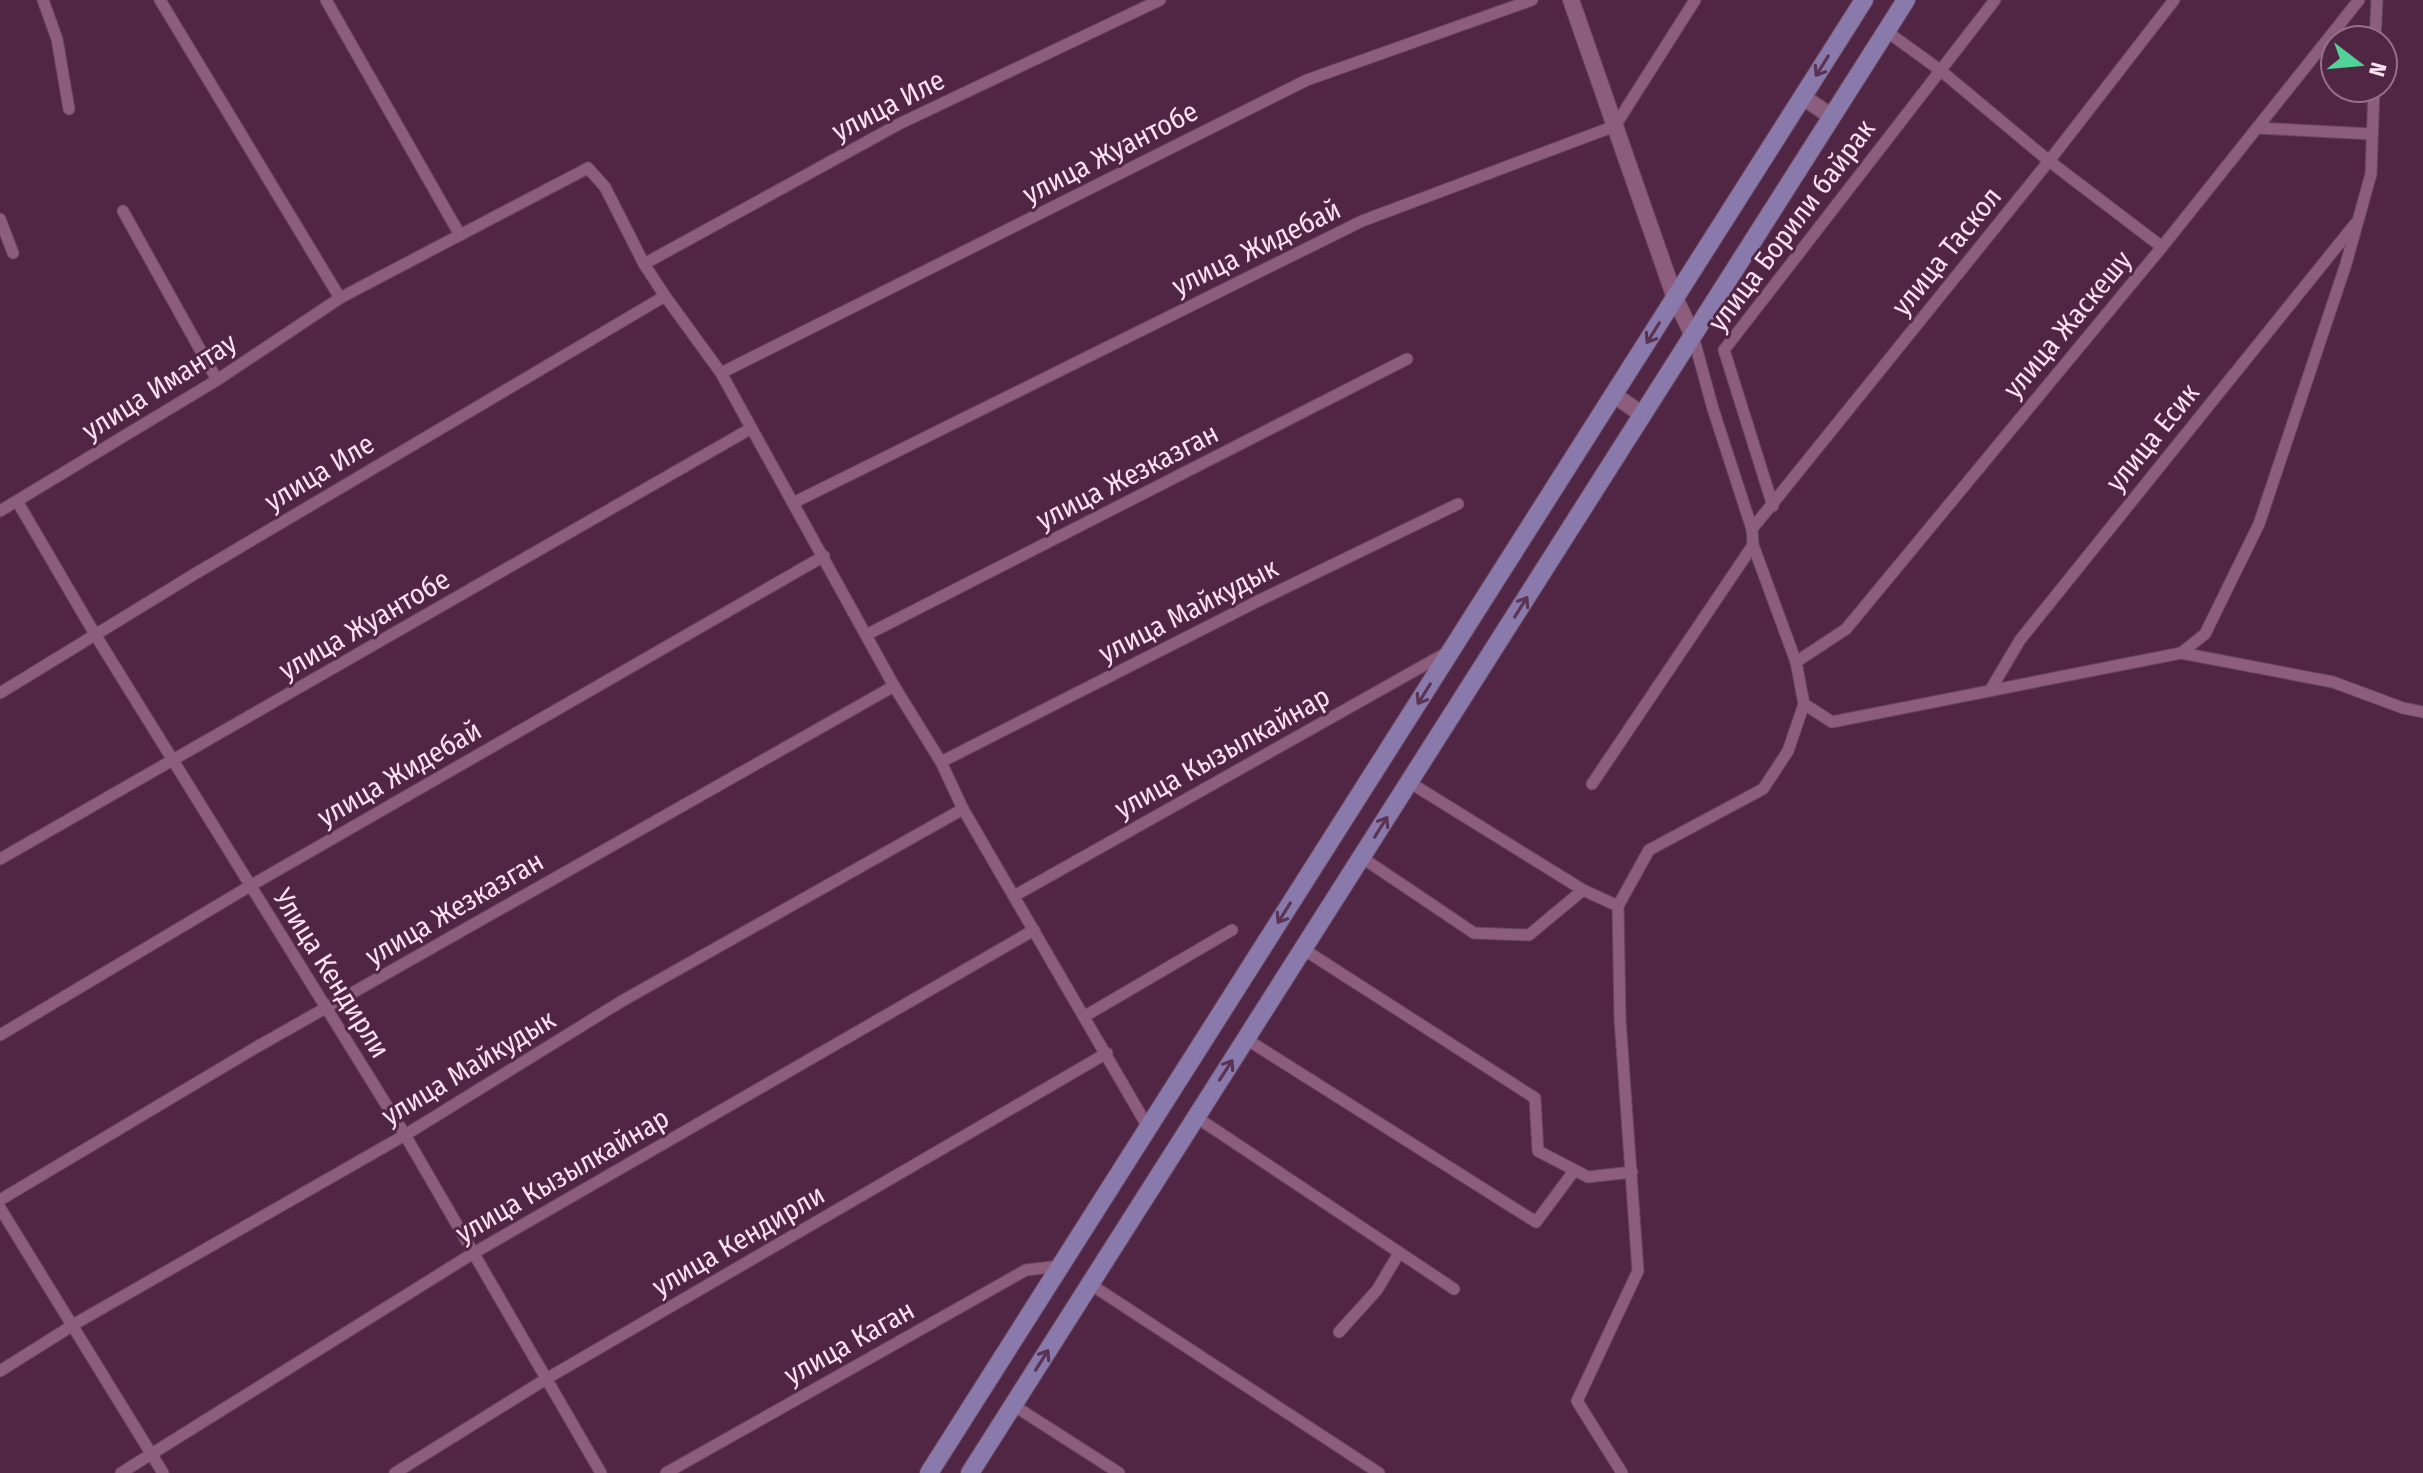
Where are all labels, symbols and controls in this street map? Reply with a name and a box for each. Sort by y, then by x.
north arrow [2319,24,2399,104]
one-way arrow [1814,54,1830,77]
text: N [2363,59,2393,79]
street label: улица Иле [826,63,950,148]
street label: улица Жуантобе [1017,94,1203,211]
street label: улица Борили байрак [1701,113,1882,338]
street label: улица Таскол [1885,180,2008,322]
street label: улица Жидебай [1167,192,1346,302]
street label: улица Жаскешу [1996,244,2139,405]
one-way arrow [1645,321,1661,344]
street label: улица Имантау [76,326,243,447]
street label: улица Есик [2099,377,2206,498]
street label: улица Жезказган [1031,416,1224,537]
street label: улица Иле [258,427,380,518]
street label: улица Майкудык [1093,551,1283,670]
street label: улица Жуантобе [273,562,456,687]
one-way arrow [1512,597,1529,619]
street label: улица Кызылкайнар [1109,680,1336,825]
one-way arrow [1415,682,1431,705]
street label: улица Жидебай [312,713,487,834]
one-way arrow [1372,816,1389,838]
street label: улица Жезказган [359,844,549,973]
street label: Улица Кендирли [266,882,397,1064]
one-way arrow [1276,902,1293,924]
street label: улица Майкудык [376,1003,561,1132]
one-way arrow [1218,1059,1235,1081]
street label: улица Кызылкайнар [450,1101,675,1250]
street label: улица Кендирли [646,1178,830,1303]
street label: улица Каган [778,1293,920,1392]
one-way arrow [1034,1349,1050,1372]

